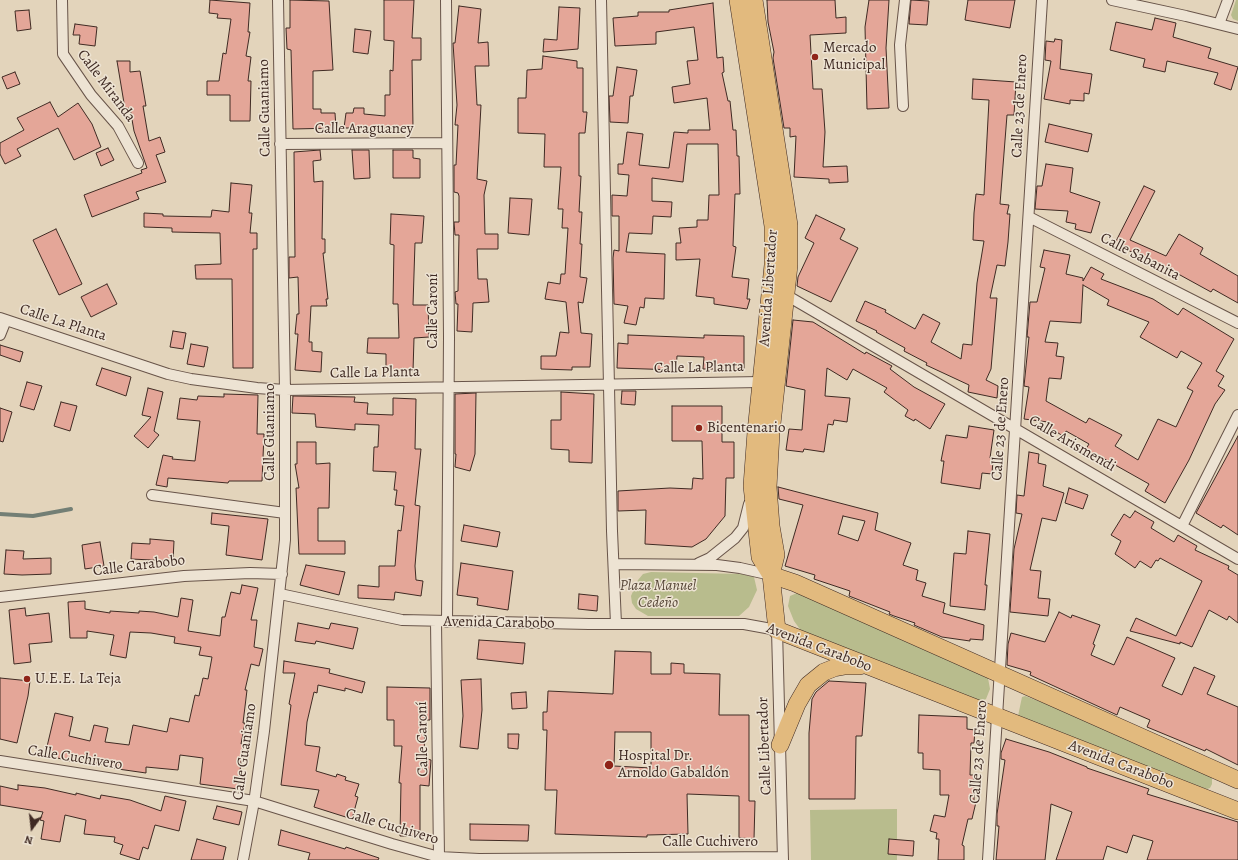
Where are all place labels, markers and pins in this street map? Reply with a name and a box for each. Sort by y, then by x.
place label: Mercado Municipal [823,39,885,74]
marker: Mercado Municipal [810,52,820,62]
place label: Bicentenario [707,419,785,437]
marker: Bicentenario [694,423,704,433]
place label: U.E.E. La Teja [35,670,121,688]
marker: U.E.E. La Teja [22,674,32,684]
place label: Hospital Dr. Arnoldo Gabaldón [618,747,729,782]
marker: Hospital Dr. Arnoldo Gabaldón [603,759,615,771]

